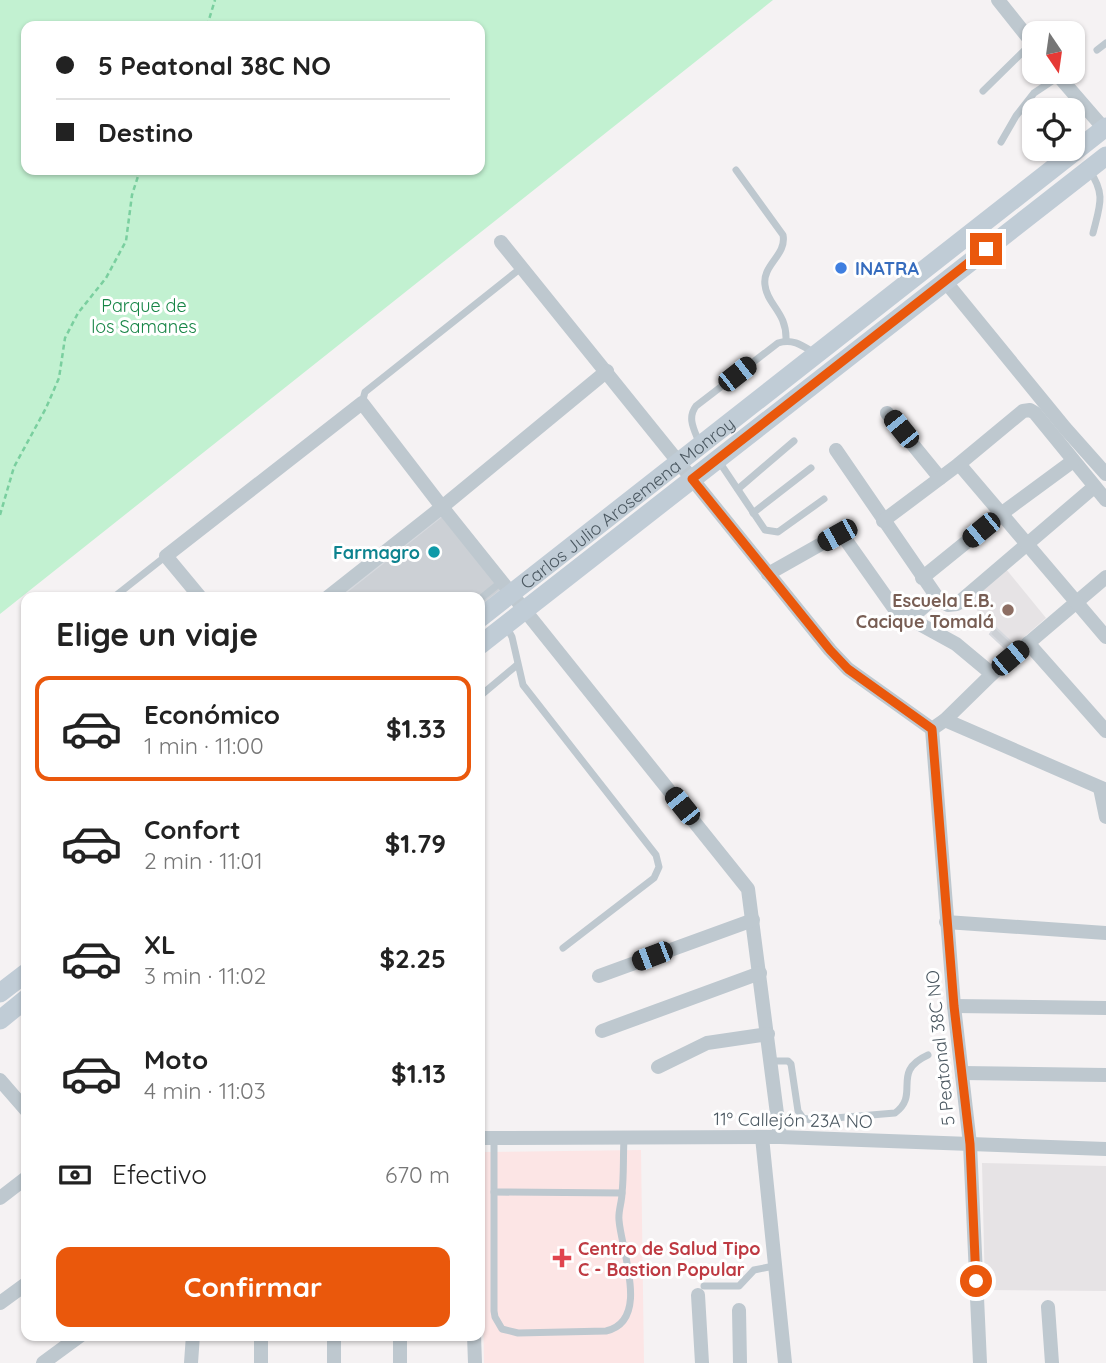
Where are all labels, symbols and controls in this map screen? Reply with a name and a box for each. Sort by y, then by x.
north arrow [1022,21,1085,84]
map controls [1022,21,1085,161]
text: 5 Peatonal 38C NO [98,49,331,82]
button: locate [1022,98,1085,161]
text: Destino [98,116,193,149]
route end [970,233,1002,265]
place label: INATRA [855,257,919,280]
marker: INATRA [833,260,849,276]
park label: Parque de los Samanes [91,294,197,338]
car [714,353,761,395]
car [880,406,923,452]
street label: Carlos Julio Arosemena Monroy [515,411,739,594]
car [959,509,1004,551]
car [814,516,861,554]
place label: Farmagro [333,541,420,564]
marker: Farmagro [426,544,442,560]
place label: Escuela E.B. Cacique Tomalá [856,589,994,633]
marker: Escuela E.B. Cacique Tomalá [1000,602,1016,618]
text: Elige un viaje [56,614,258,654]
car [988,636,1033,680]
icon: car [60,697,123,760]
text: Económico [144,698,280,731]
text: $1.33 [386,712,446,745]
text: 1 min · 11:00 [144,731,264,760]
car [661,783,704,829]
icon: car [60,812,123,875]
text: Confort [144,813,241,846]
text: $1.79 [385,827,446,860]
text: 2 min · 11:01 [144,846,263,875]
icon: car [60,927,123,990]
text: XL [144,928,176,961]
car [629,939,676,973]
text: $2.25 [379,942,446,975]
text: 3 min · 11:02 [144,961,266,990]
street label: 5 Peatonal 38C NO [920,969,960,1127]
icon: car [60,1042,123,1105]
text: Moto [144,1043,208,1076]
text: $1.13 [391,1057,446,1090]
text: 4 min · 11:03 [144,1076,266,1105]
street label: 11º Callejón 23A NO [713,1107,873,1133]
icon: cash [56,1156,94,1194]
text: Efectivo [112,1158,207,1191]
text: 670 m [385,1160,450,1189]
place label: Centro de Salud Tipo C - Bastion Popular [578,1237,760,1281]
button: Confirmar [56,1247,450,1327]
marker: Centro de Salud Tipo C - Bastion Popular [552,1248,572,1268]
route start [960,1265,992,1297]

